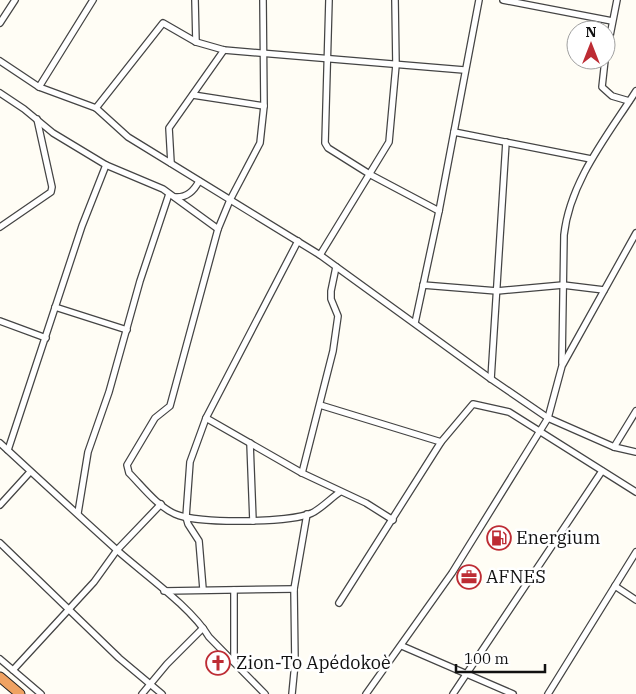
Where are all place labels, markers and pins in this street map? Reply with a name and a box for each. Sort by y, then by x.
fuel station icon: Energium [486,525,512,551]
place label: Energium [516,526,600,549]
office icon: AFNES [456,564,482,590]
place label: AFNES [486,565,546,588]
church icon: Zion-To Apédokoè [205,650,231,676]
place label: Zion-To Apédokoè [236,651,391,674]

